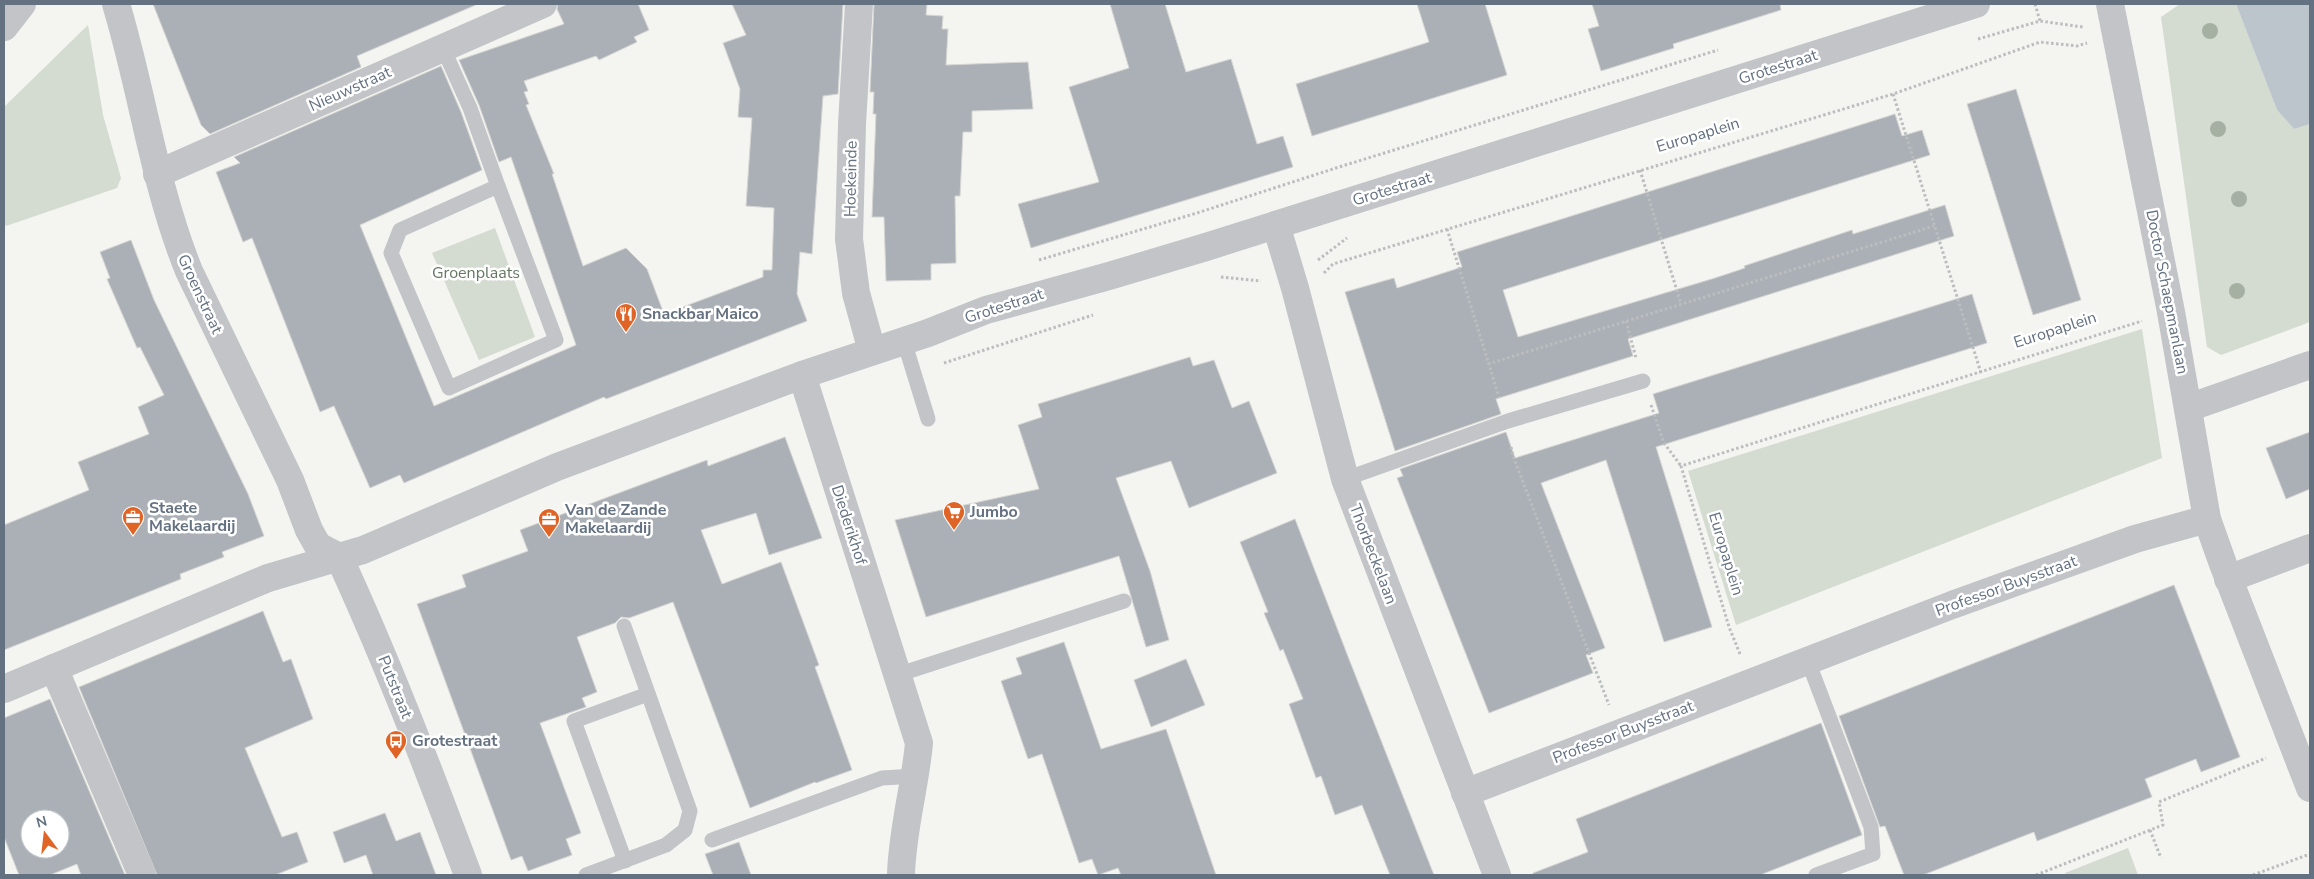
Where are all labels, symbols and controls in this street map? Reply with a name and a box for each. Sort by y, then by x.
street label: Grotestraat [1736,44,1821,90]
street label: Nieuwstraat [305,61,395,117]
street label: Europaplein [1654,112,1742,158]
street label: Hoekeinde [839,141,863,217]
street label: Grotestraat [1350,166,1435,211]
street label: Doctor Schaepmanlaan [2140,208,2194,376]
street label: Groenstraat [172,251,228,338]
park label: Groenplaats [432,262,520,284]
street label: Grotestraat [962,283,1047,329]
restaurant icon: Snackbar Maico [614,302,638,333]
place label: Snackbar Maico [642,303,759,325]
street label: Europaplein [2011,306,2099,354]
street label: Diederikhof [826,482,872,568]
place label: Staete Makelaardij [149,497,235,537]
place label: Van de Zande Makelaardij [564,499,667,539]
supermarket icon: Jumbo [942,500,966,531]
place label: Jumbo [969,501,1018,523]
street label: Thorbeckelaan [1344,501,1402,607]
office icon: Staete Makelaardij [121,505,145,536]
office icon: Van de Zande Makelaardij [537,507,561,538]
street label: Europaplein [1703,510,1749,598]
street label: Professor Buysstraat [1932,550,2080,622]
street label: Putstraat [372,652,418,722]
street label: Professor Buysstraat [1549,695,1697,769]
bus stop icon: Grotestraat [384,729,408,760]
place label: Grotestraat [412,730,498,752]
north arrow [20,809,70,859]
text: N [34,811,49,832]

